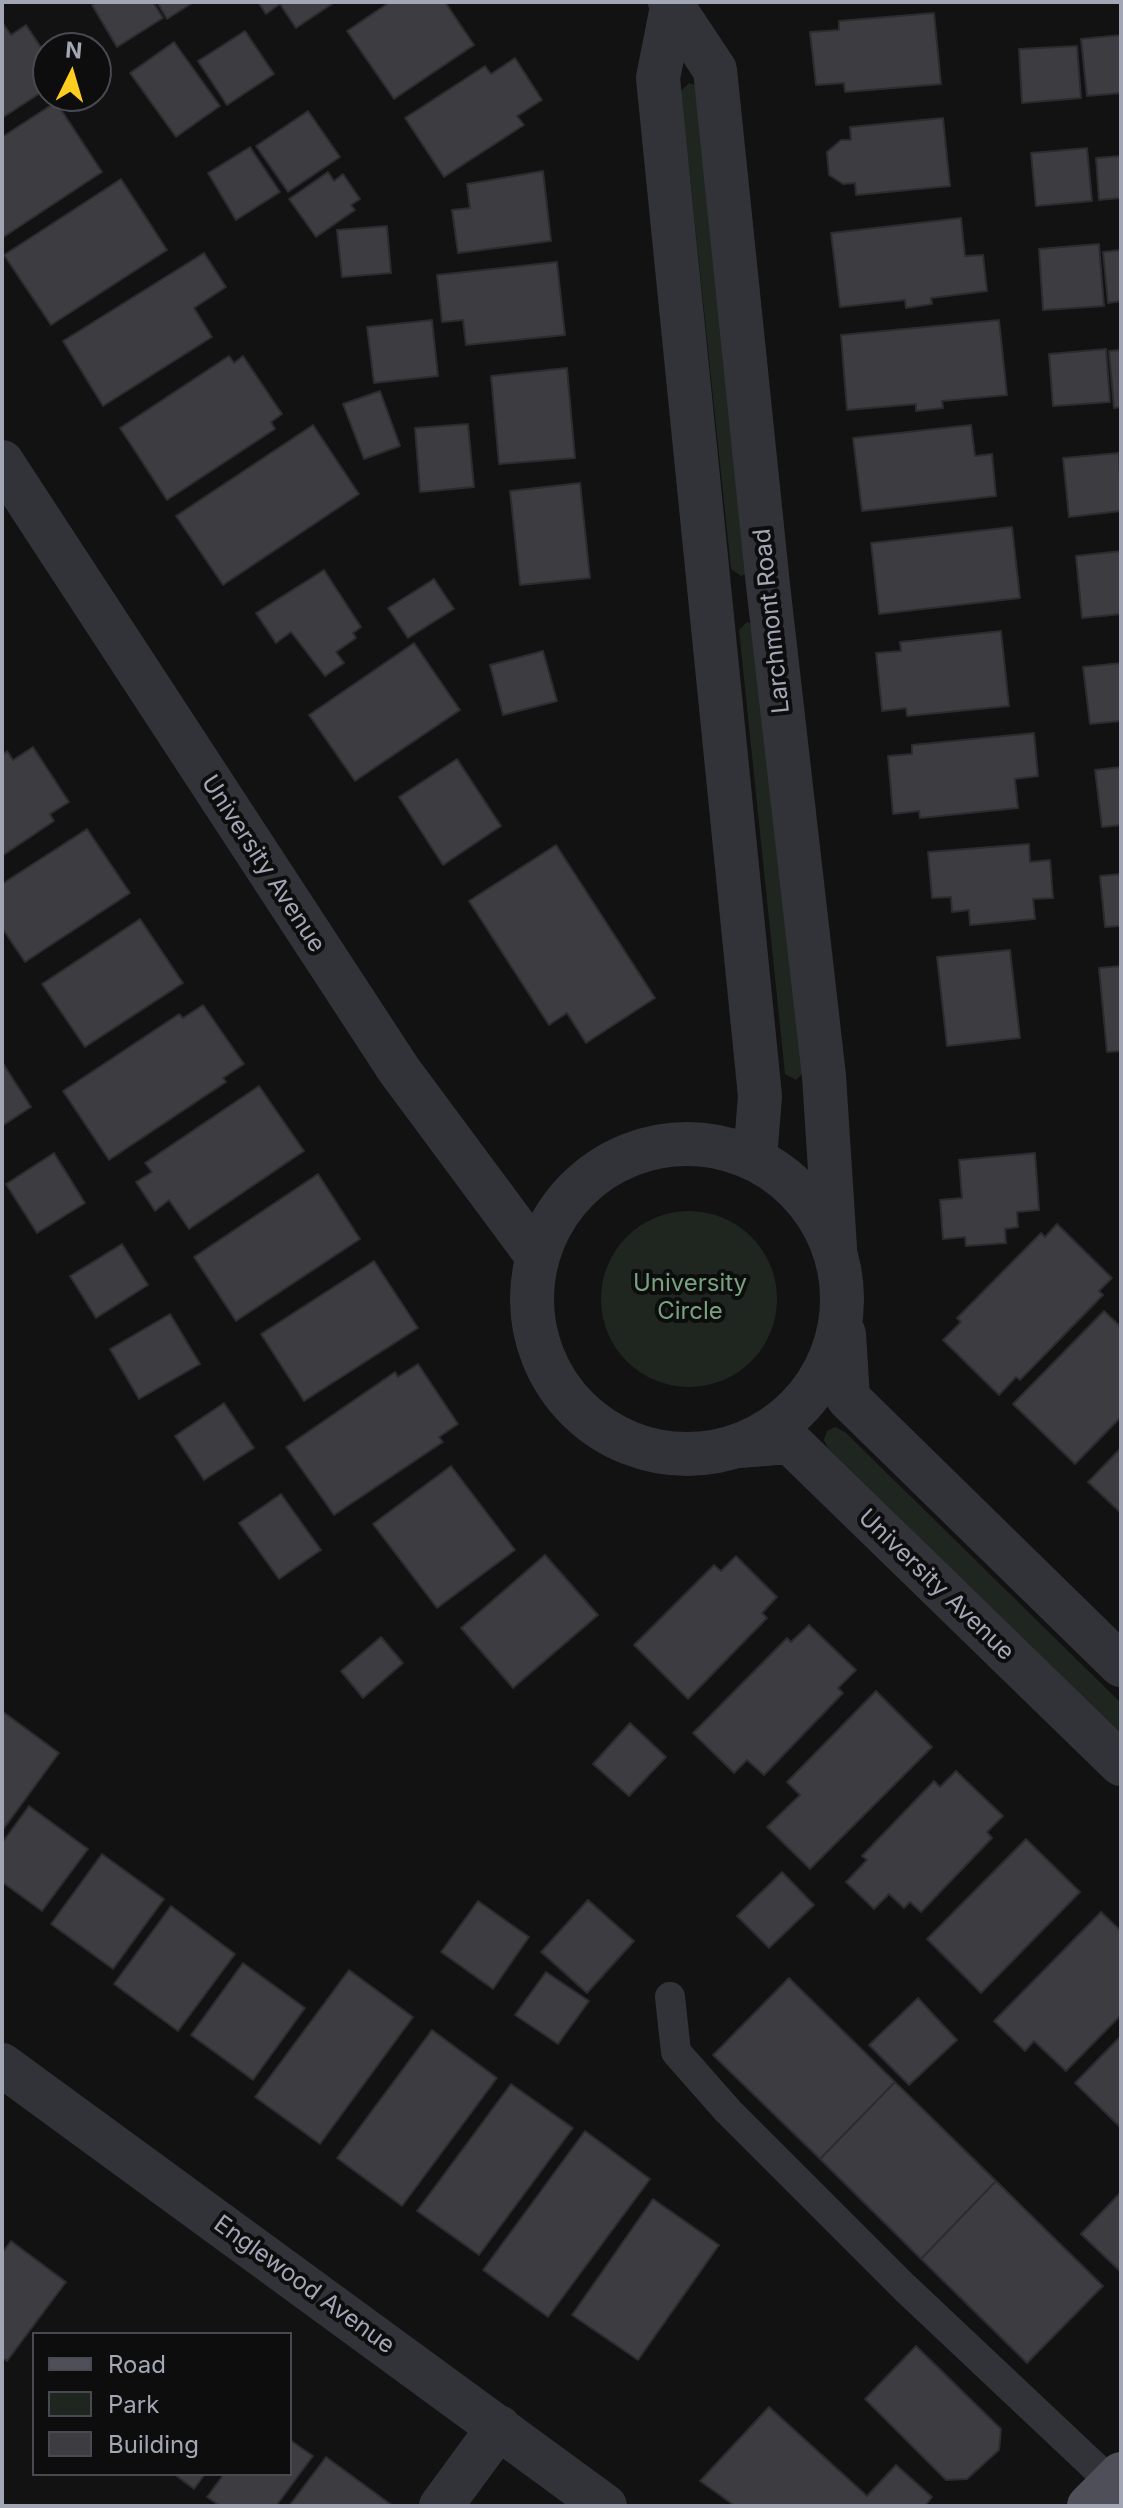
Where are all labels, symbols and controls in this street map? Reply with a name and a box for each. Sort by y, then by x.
north arrow [32,32,112,112]
text: N [64,36,83,64]
street label: Larchmont Road [748,527,796,715]
street label: University Avenue [195,770,331,958]
park label: University Circle [633,1270,747,1326]
street label: University Avenue [852,1503,1020,1667]
street label: Englewood Avenue [208,2210,400,2360]
legend [32,2332,292,2476]
text: Road [108,2350,166,2379]
text: Park [108,2390,159,2419]
text: Building [108,2430,199,2459]

